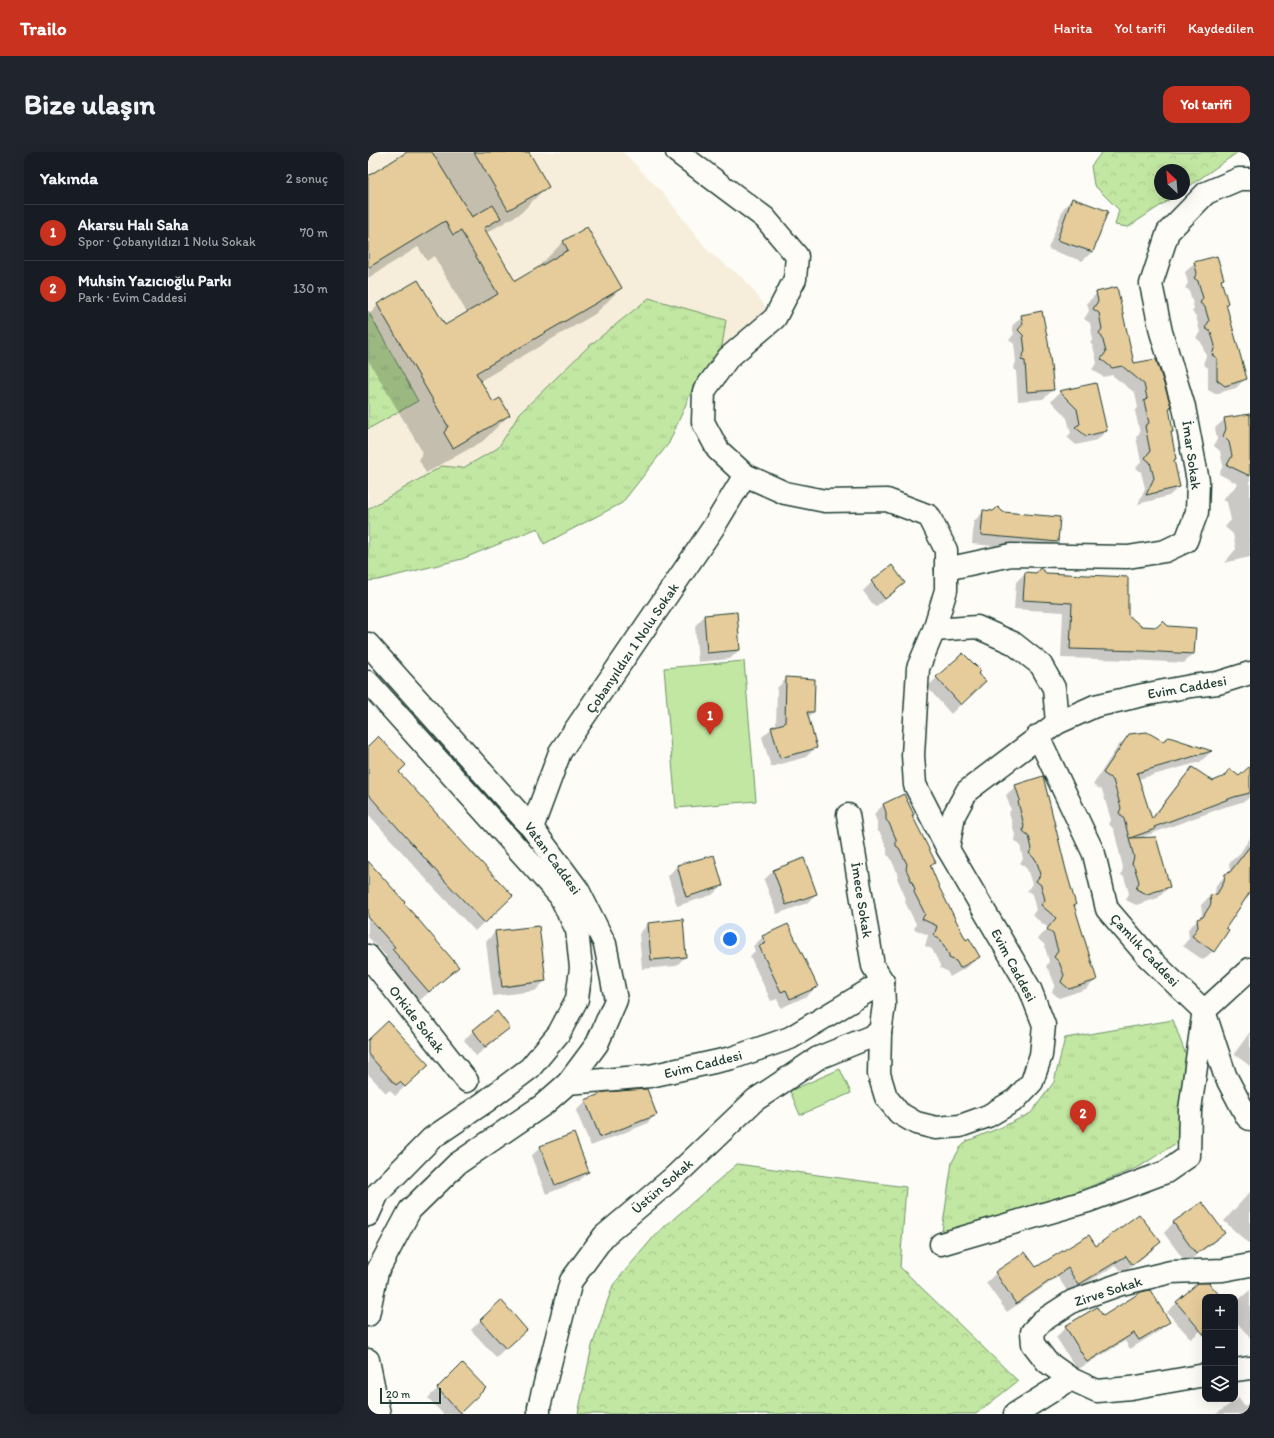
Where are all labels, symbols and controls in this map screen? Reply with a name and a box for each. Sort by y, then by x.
text: Trailo [20,17,67,40]
text: Harita [1054,20,1092,37]
text: Yol tarifi [1114,20,1166,37]
text: Kaydedilen [1188,20,1254,37]
button: Yol tarifi [1163,86,1250,123]
text: Bize ulaşın [24,87,155,121]
north arrow [1154,164,1190,200]
text: Yakında [40,168,98,188]
text: 2 sonuç [286,171,328,186]
text: Akarsu Halı Saha [78,216,188,234]
text: 1 [50,225,56,240]
text: 70 m [300,225,328,240]
text: Spor · Çobanyıldızı 1 Nolu Sokak [78,234,256,249]
text: Muhsin Yazıcıoğlu Parkı [78,272,231,290]
text: 2 [50,281,56,296]
text: 130 m [293,281,328,296]
text: Park · Evim Caddesi [78,290,187,305]
street label: İmar Sokak [1178,419,1205,491]
street label: Çobanyıldızı 1 Nolu Sokak [582,579,683,717]
street label: Evim Caddesi [1146,672,1228,703]
pin: 1 [697,702,723,735]
street label: Vatan Caddesi [521,819,585,898]
street label: İmece Sokak [847,861,876,940]
street label: Çamlık Caddesi [1106,910,1183,990]
street label: Evim Caddesi [987,926,1040,1004]
your location [720,929,740,949]
street label: Orkide Sokak [385,982,448,1056]
street label: Evim Caddesi [662,1047,744,1082]
pin: 2 [1070,1100,1096,1133]
street label: Üstün Sokak [628,1155,697,1218]
street label: Zirve Sokak [1072,1272,1145,1310]
map controls [1202,1294,1238,1402]
button: + [1202,1294,1238,1330]
button: − [1202,1330,1238,1366]
button: layers [1202,1366,1238,1402]
scale bar [380,1386,441,1405]
text: 20 m [386,1388,410,1401]

